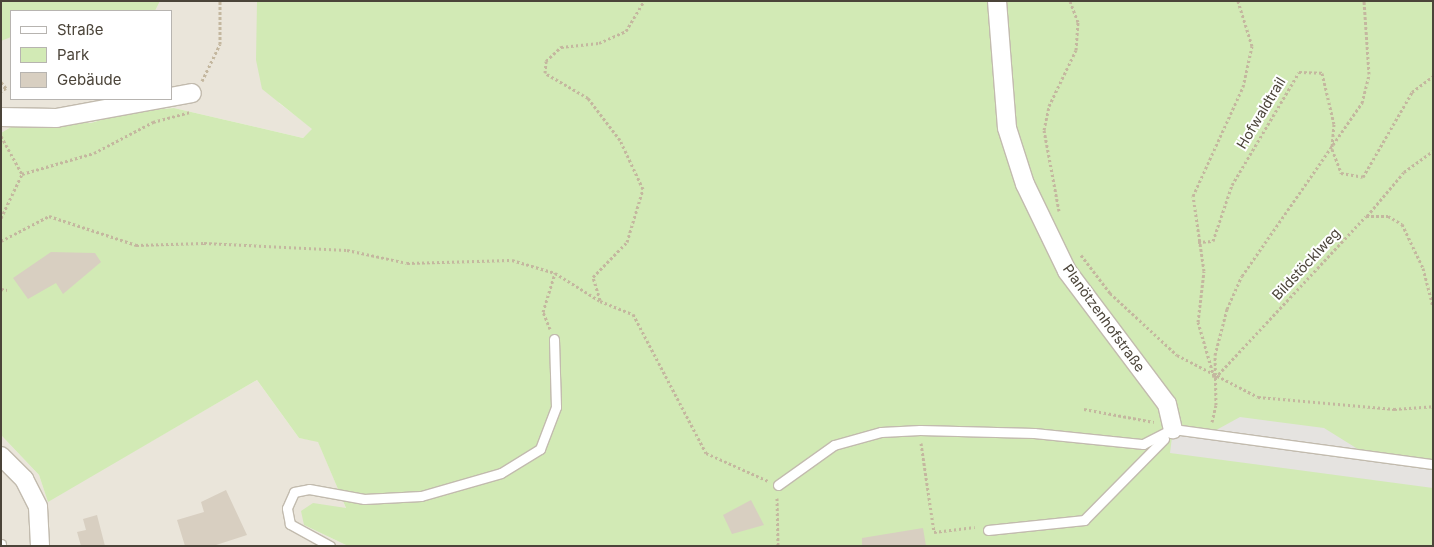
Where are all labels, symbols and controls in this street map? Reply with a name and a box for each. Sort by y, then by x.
legend [10,10,172,100]
text: Straße [57,20,104,39]
text: Park [57,45,89,64]
text: Gebäude [57,70,122,89]
street label: Hofwaldtrail [1233,74,1289,152]
street label: Bildstöcklweg [1269,225,1343,303]
street label: Planötzenhofstraße [1059,261,1149,375]

